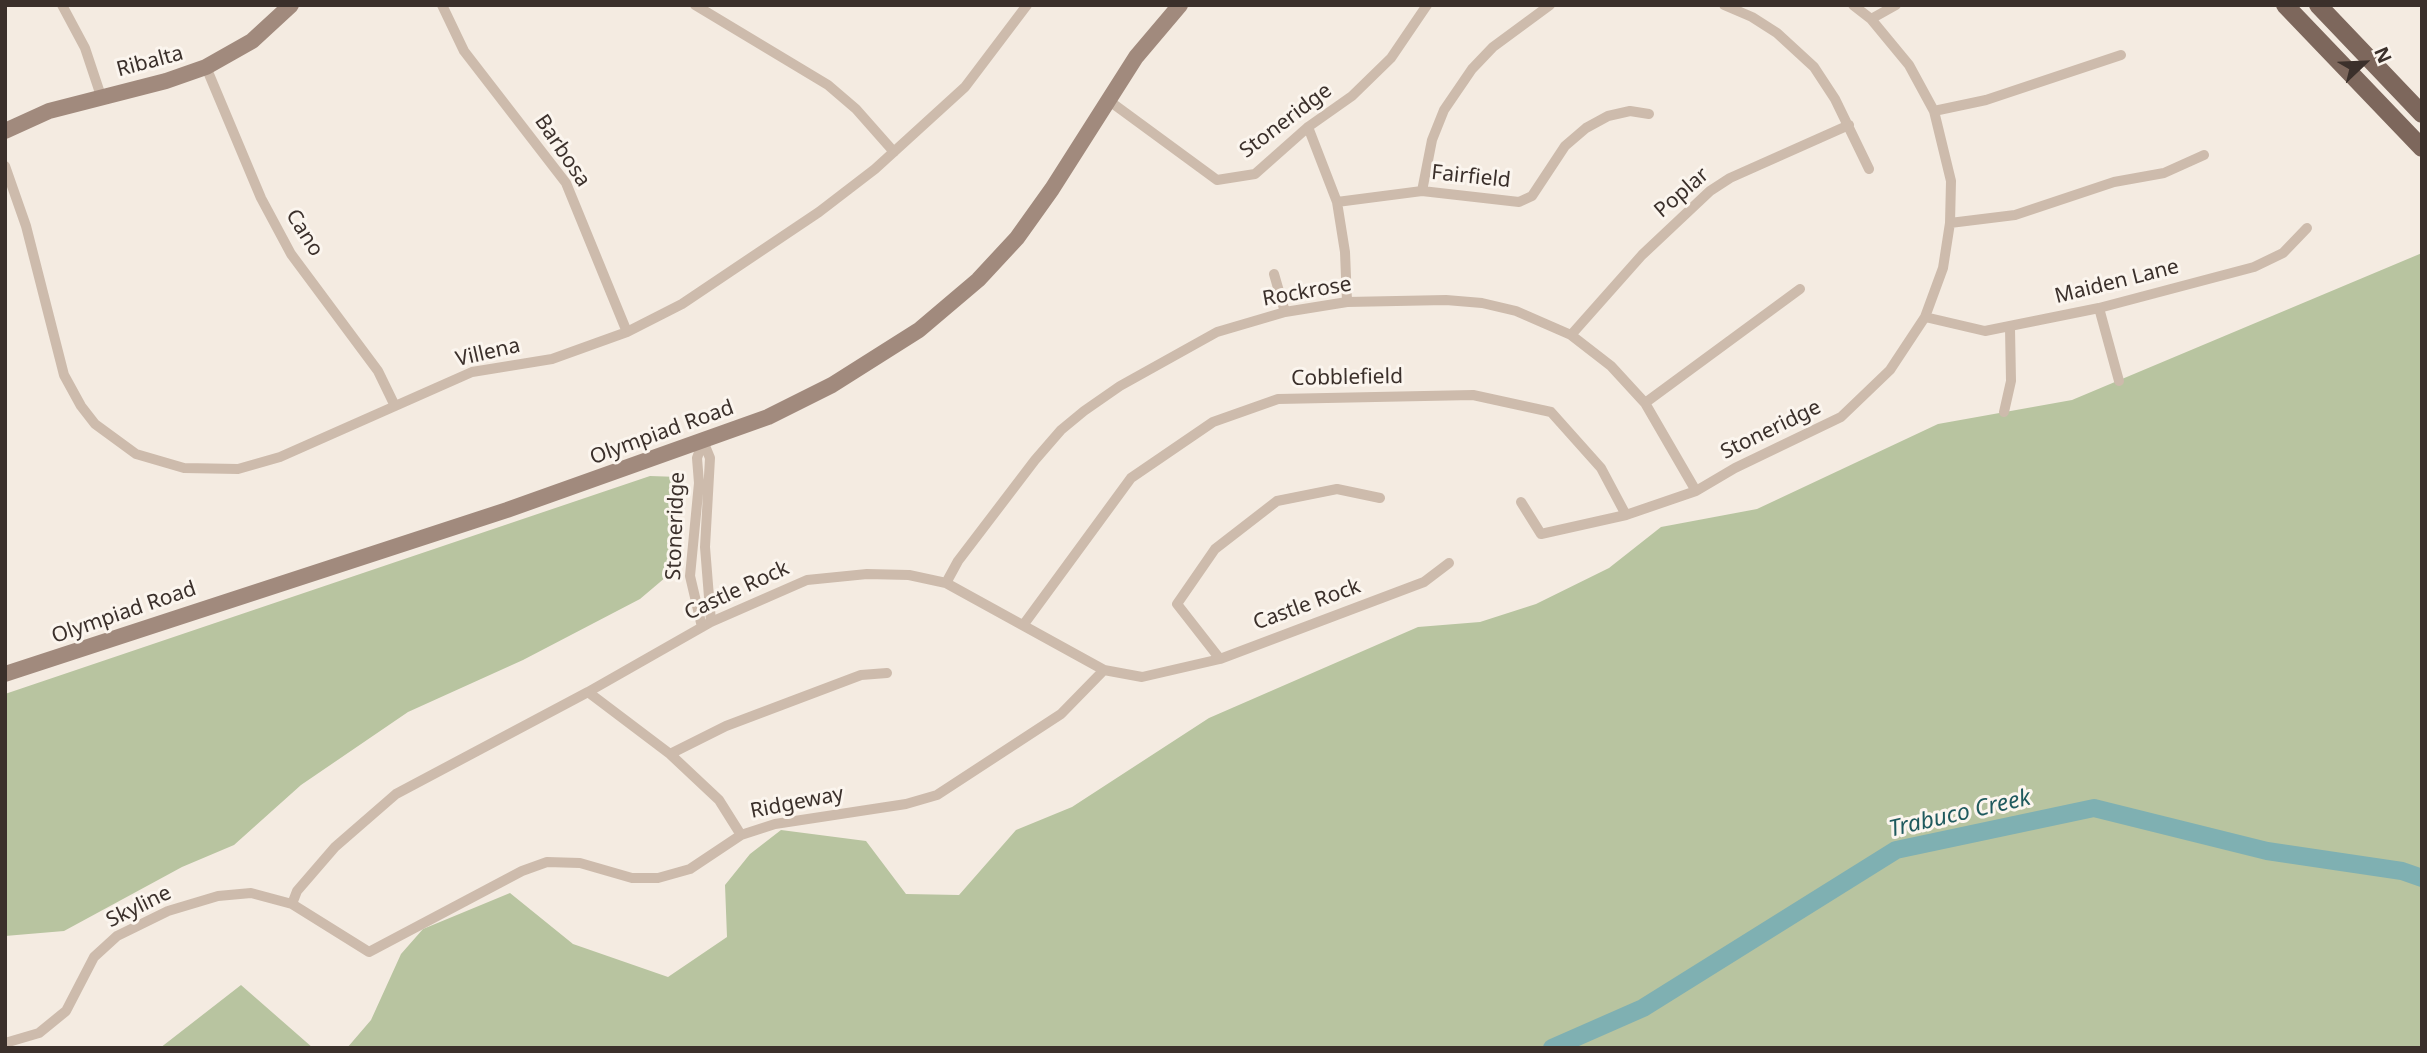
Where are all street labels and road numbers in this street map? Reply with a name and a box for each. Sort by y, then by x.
street label: Ribalta [114,41,186,83]
street label: Stoneridge [1235,78,1337,164]
street label: Barbosa [529,110,595,192]
street label: Fairfield [1430,160,1512,194]
street label: Poplar [1650,162,1714,224]
street label: Cano [280,205,328,261]
street label: Maiden Lane [2052,254,2182,310]
street label: Rockrose [1261,272,1353,312]
street label: Villena [453,333,523,373]
street label: Cobblefield [1291,364,1403,392]
street label: Olympiad Road [587,395,737,471]
street label: Stoneridge [1717,395,1825,465]
street label: Stoneridge [662,471,690,581]
street label: Castle Rock [681,556,793,626]
street label: Castle Rock [1250,574,1364,636]
street label: Olympiad Road [48,576,200,650]
street label: Ridgeway [748,782,846,824]
street label: Skyline [102,881,176,933]

